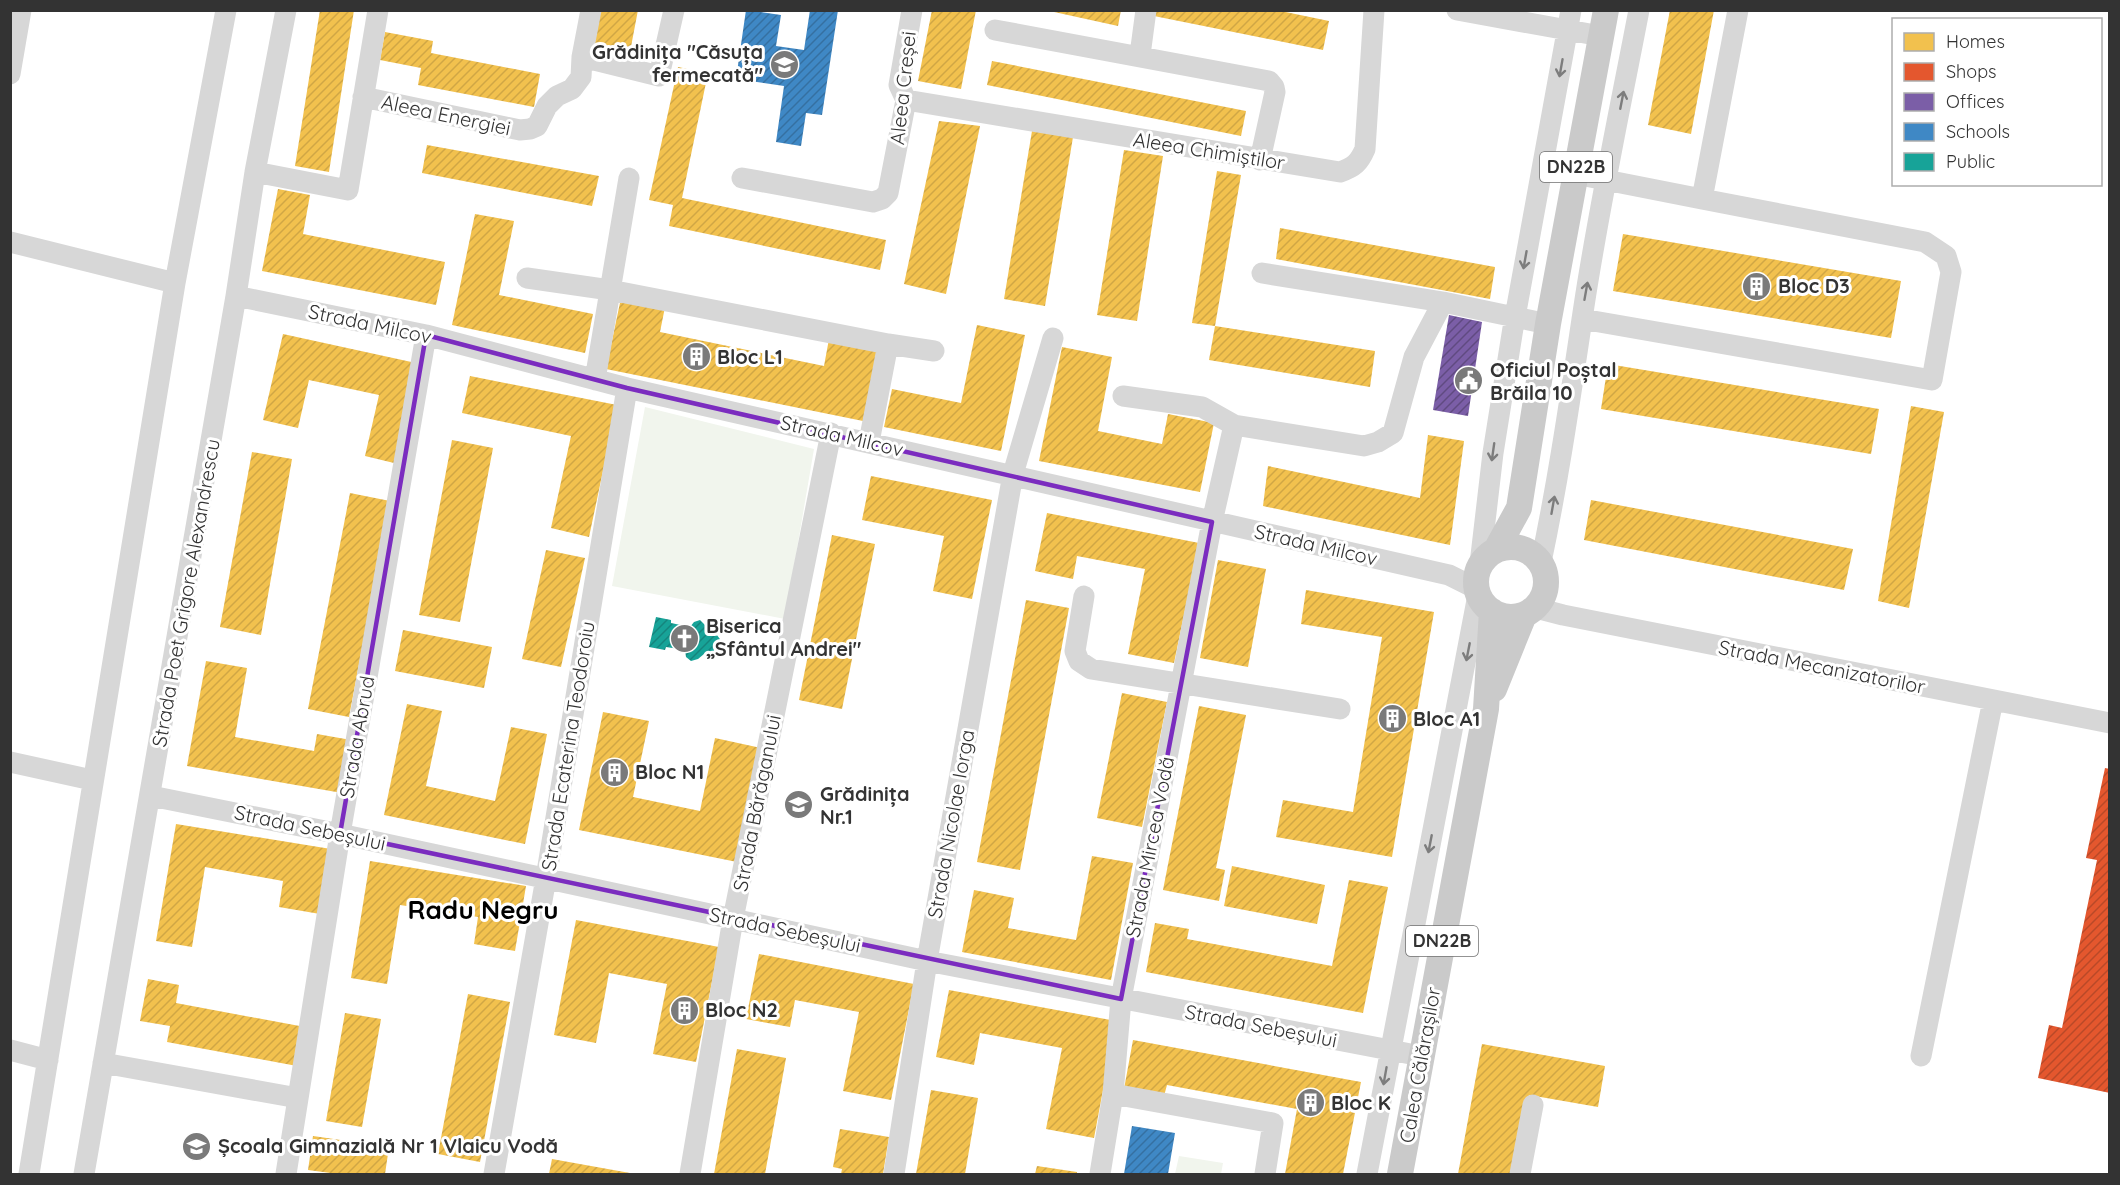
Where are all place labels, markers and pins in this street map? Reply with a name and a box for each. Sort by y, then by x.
place label: Grădinița "Căsuța fermecată" [592,39,763,87]
school or university icon: Grădinița "Căsuța fermecată" [768,48,800,80]
building icon: Bloc D3 [1741,270,1773,302]
place label: Bloc D3 [1778,273,1850,298]
building icon: Bloc L1 [680,341,712,373]
place label: Bloc L1 [717,344,783,369]
place label: Oficiul Poștal Brăila 10 [1490,357,1617,405]
public building icon: Oficiul Poștal Brăila 10 [1453,365,1485,397]
place label: Biserica „Sfântul Andrei" [706,613,862,661]
church icon: Biserica „Sfântul Andrei" [669,622,701,654]
building icon: Bloc A1 [1376,703,1408,735]
place label: Bloc A1 [1413,706,1480,731]
building icon: Bloc N1 [598,756,630,788]
place label: Bloc N1 [635,759,704,784]
place label: Grădinița Nr.1 [820,781,910,829]
school or university icon: Grădinița Nr.1 [783,789,815,821]
building icon: Bloc N2 [668,994,700,1026]
place label: Bloc N2 [705,997,778,1022]
building icon: Bloc K [1294,1087,1326,1119]
place label: Bloc K [1331,1090,1391,1115]
school or university icon: Școala Gimnazială Nr 1 Vlaicu Vodă [181,1130,213,1162]
place label: Școala Gimnazială Nr 1 Vlaicu Vodă [218,1133,558,1158]

